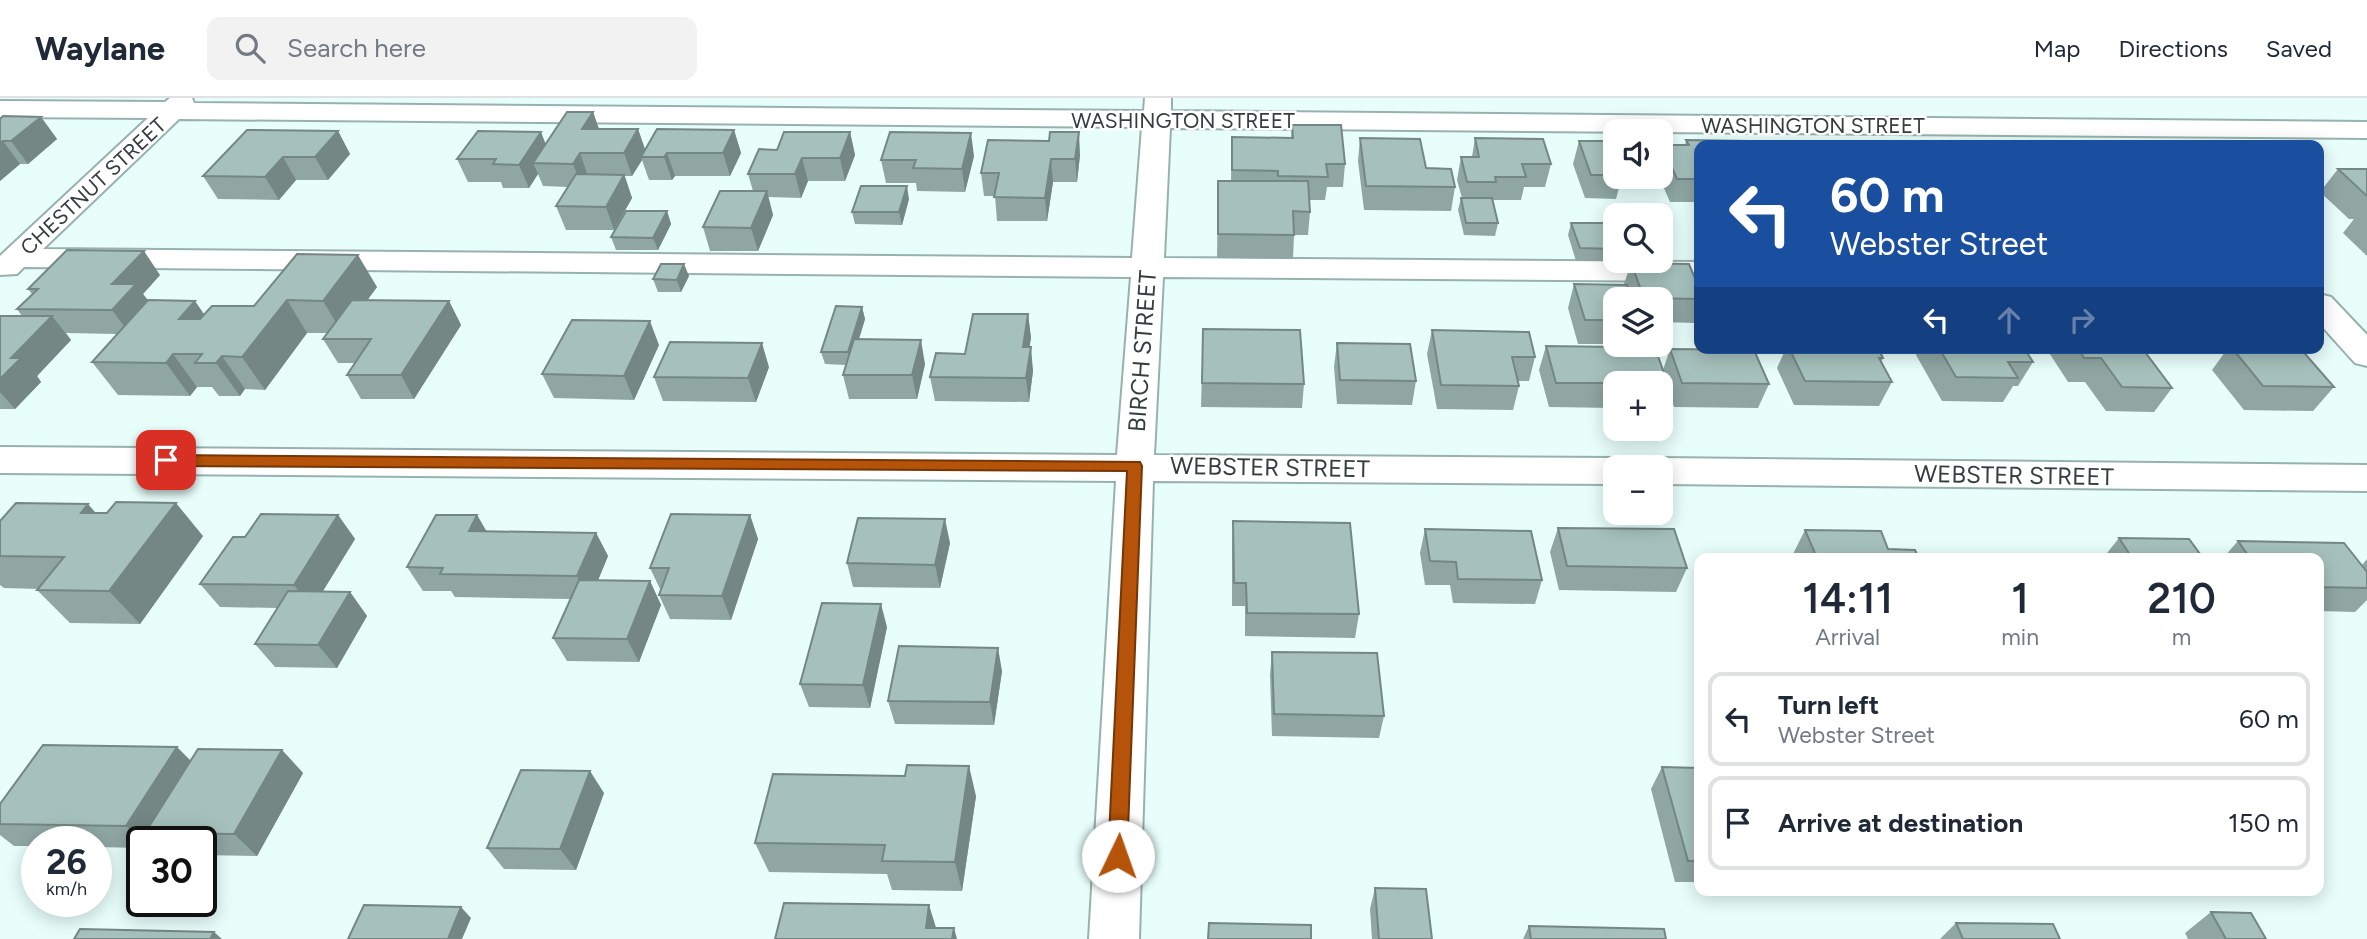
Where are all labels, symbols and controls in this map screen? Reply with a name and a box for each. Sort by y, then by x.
search box [207,17,697,80]
text: Waylane [35,29,165,68]
icon: search [231,29,269,67]
text: Search here [287,32,426,64]
text: Map [2034,34,2080,63]
text: Directions [2118,34,2228,63]
text: Saved [2266,34,2332,63]
street label: WASHINGTON STREET [1071,108,1295,133]
street label: CHESTNUT STREET [15,112,171,260]
street label: WASHINGTON STREET [1701,113,1925,138]
map controls [1603,119,1673,525]
button: sound [1603,119,1673,189]
text: 60 m [1830,165,1945,224]
icon: left [1715,168,1806,259]
button: search [1603,203,1673,273]
text: Webster Street [1830,225,2048,263]
street label: BIRCH STREET [1122,269,1162,433]
button: layers [1603,287,1673,357]
icon: left [1917,301,1955,339]
icon: ahead [1990,301,2028,339]
icon: right [2063,301,2101,339]
button: + [1603,371,1673,441]
pin [136,430,196,490]
icon: arrive [147,441,185,479]
street label: WEBSTER STREET [1170,451,1370,483]
button: − [1603,455,1673,525]
street label: WEBSTER STREET [1914,459,2114,491]
text: 14:11 [1802,573,1893,624]
text: 1 [2011,573,2029,624]
text: 210 [2147,573,2216,624]
text: Arrival [1815,623,1880,651]
text: min [2001,623,2039,651]
text: m [2172,623,2191,651]
text: Turn left [1778,689,1879,721]
icon: left [1719,700,1757,738]
text: 60 m [2239,703,2299,735]
text: Webster Street [1778,721,1935,749]
icon: arrive [1719,804,1757,842]
text: Arrive at destination [1778,807,2023,839]
text: 150 m [2228,807,2299,839]
position arrow [1081,819,1155,893]
speed limit sign: 30 [126,826,217,917]
text: 26 [46,841,87,883]
text: km/h [46,878,87,900]

